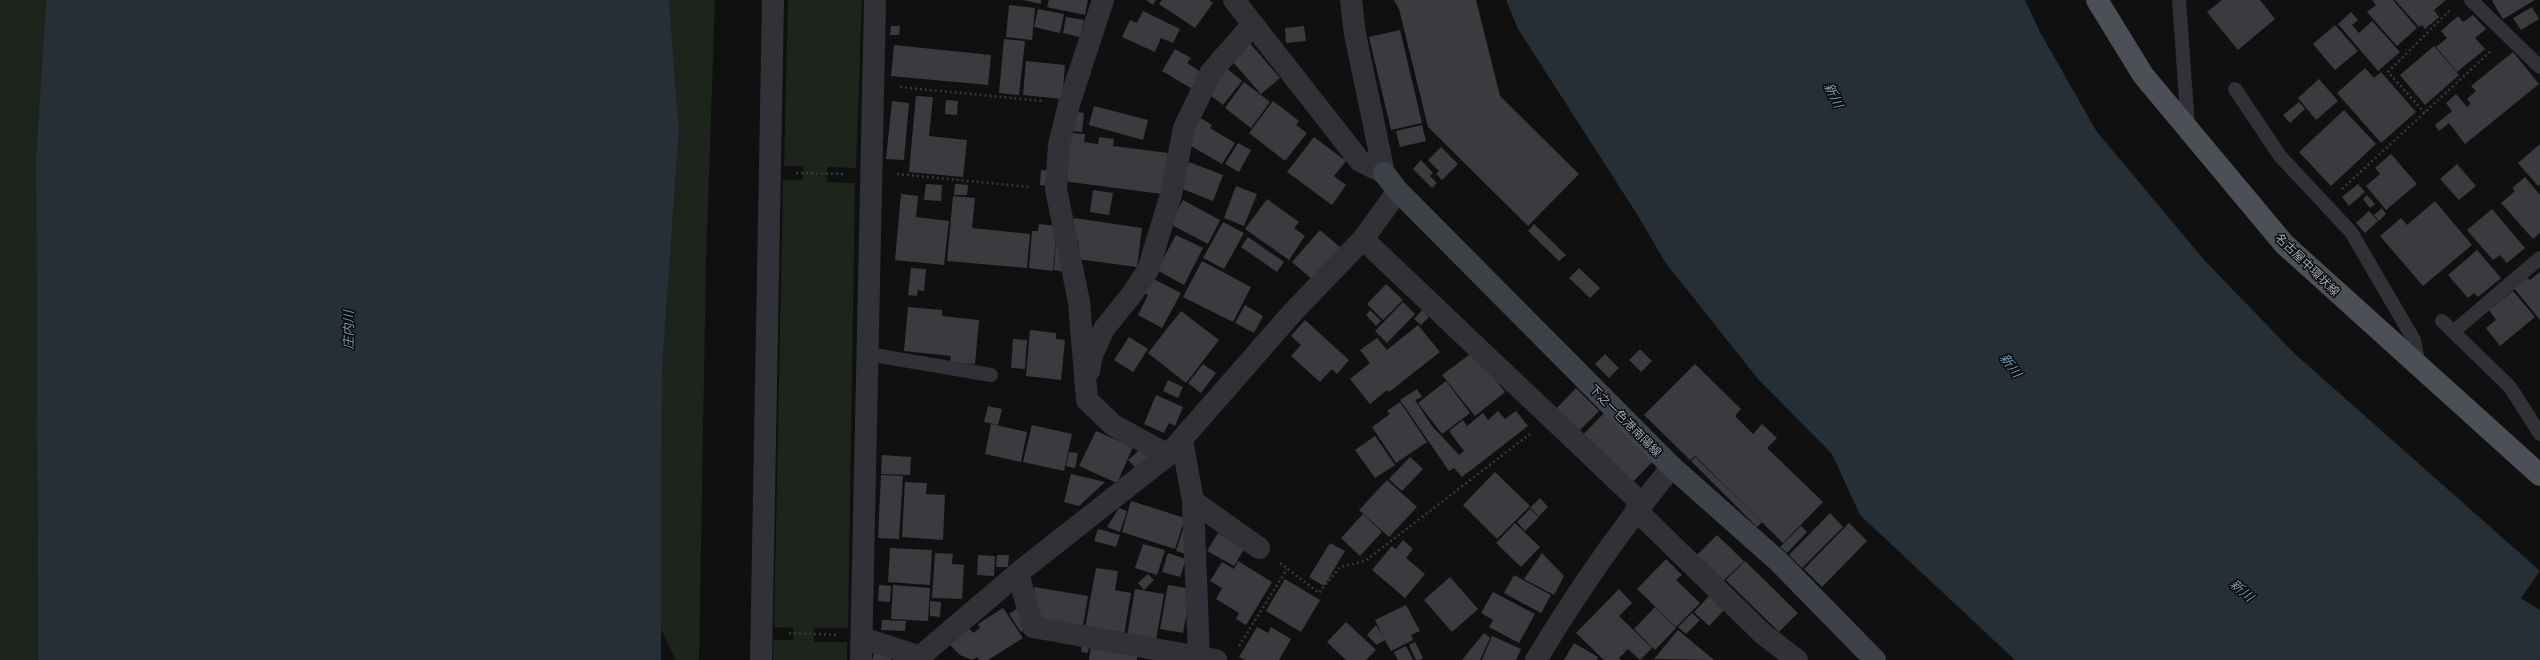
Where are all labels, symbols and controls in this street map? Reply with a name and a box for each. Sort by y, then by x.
water label: 新川 [1821,80,1848,112]
street label: 名古屋中環状線 [2273,230,2343,298]
water label: 庄内川 [340,308,356,350]
water label: 新川 [1997,350,2026,382]
street label: 下之一色港南陽線 [1587,381,1665,459]
water label: 新川 [2227,575,2259,606]

